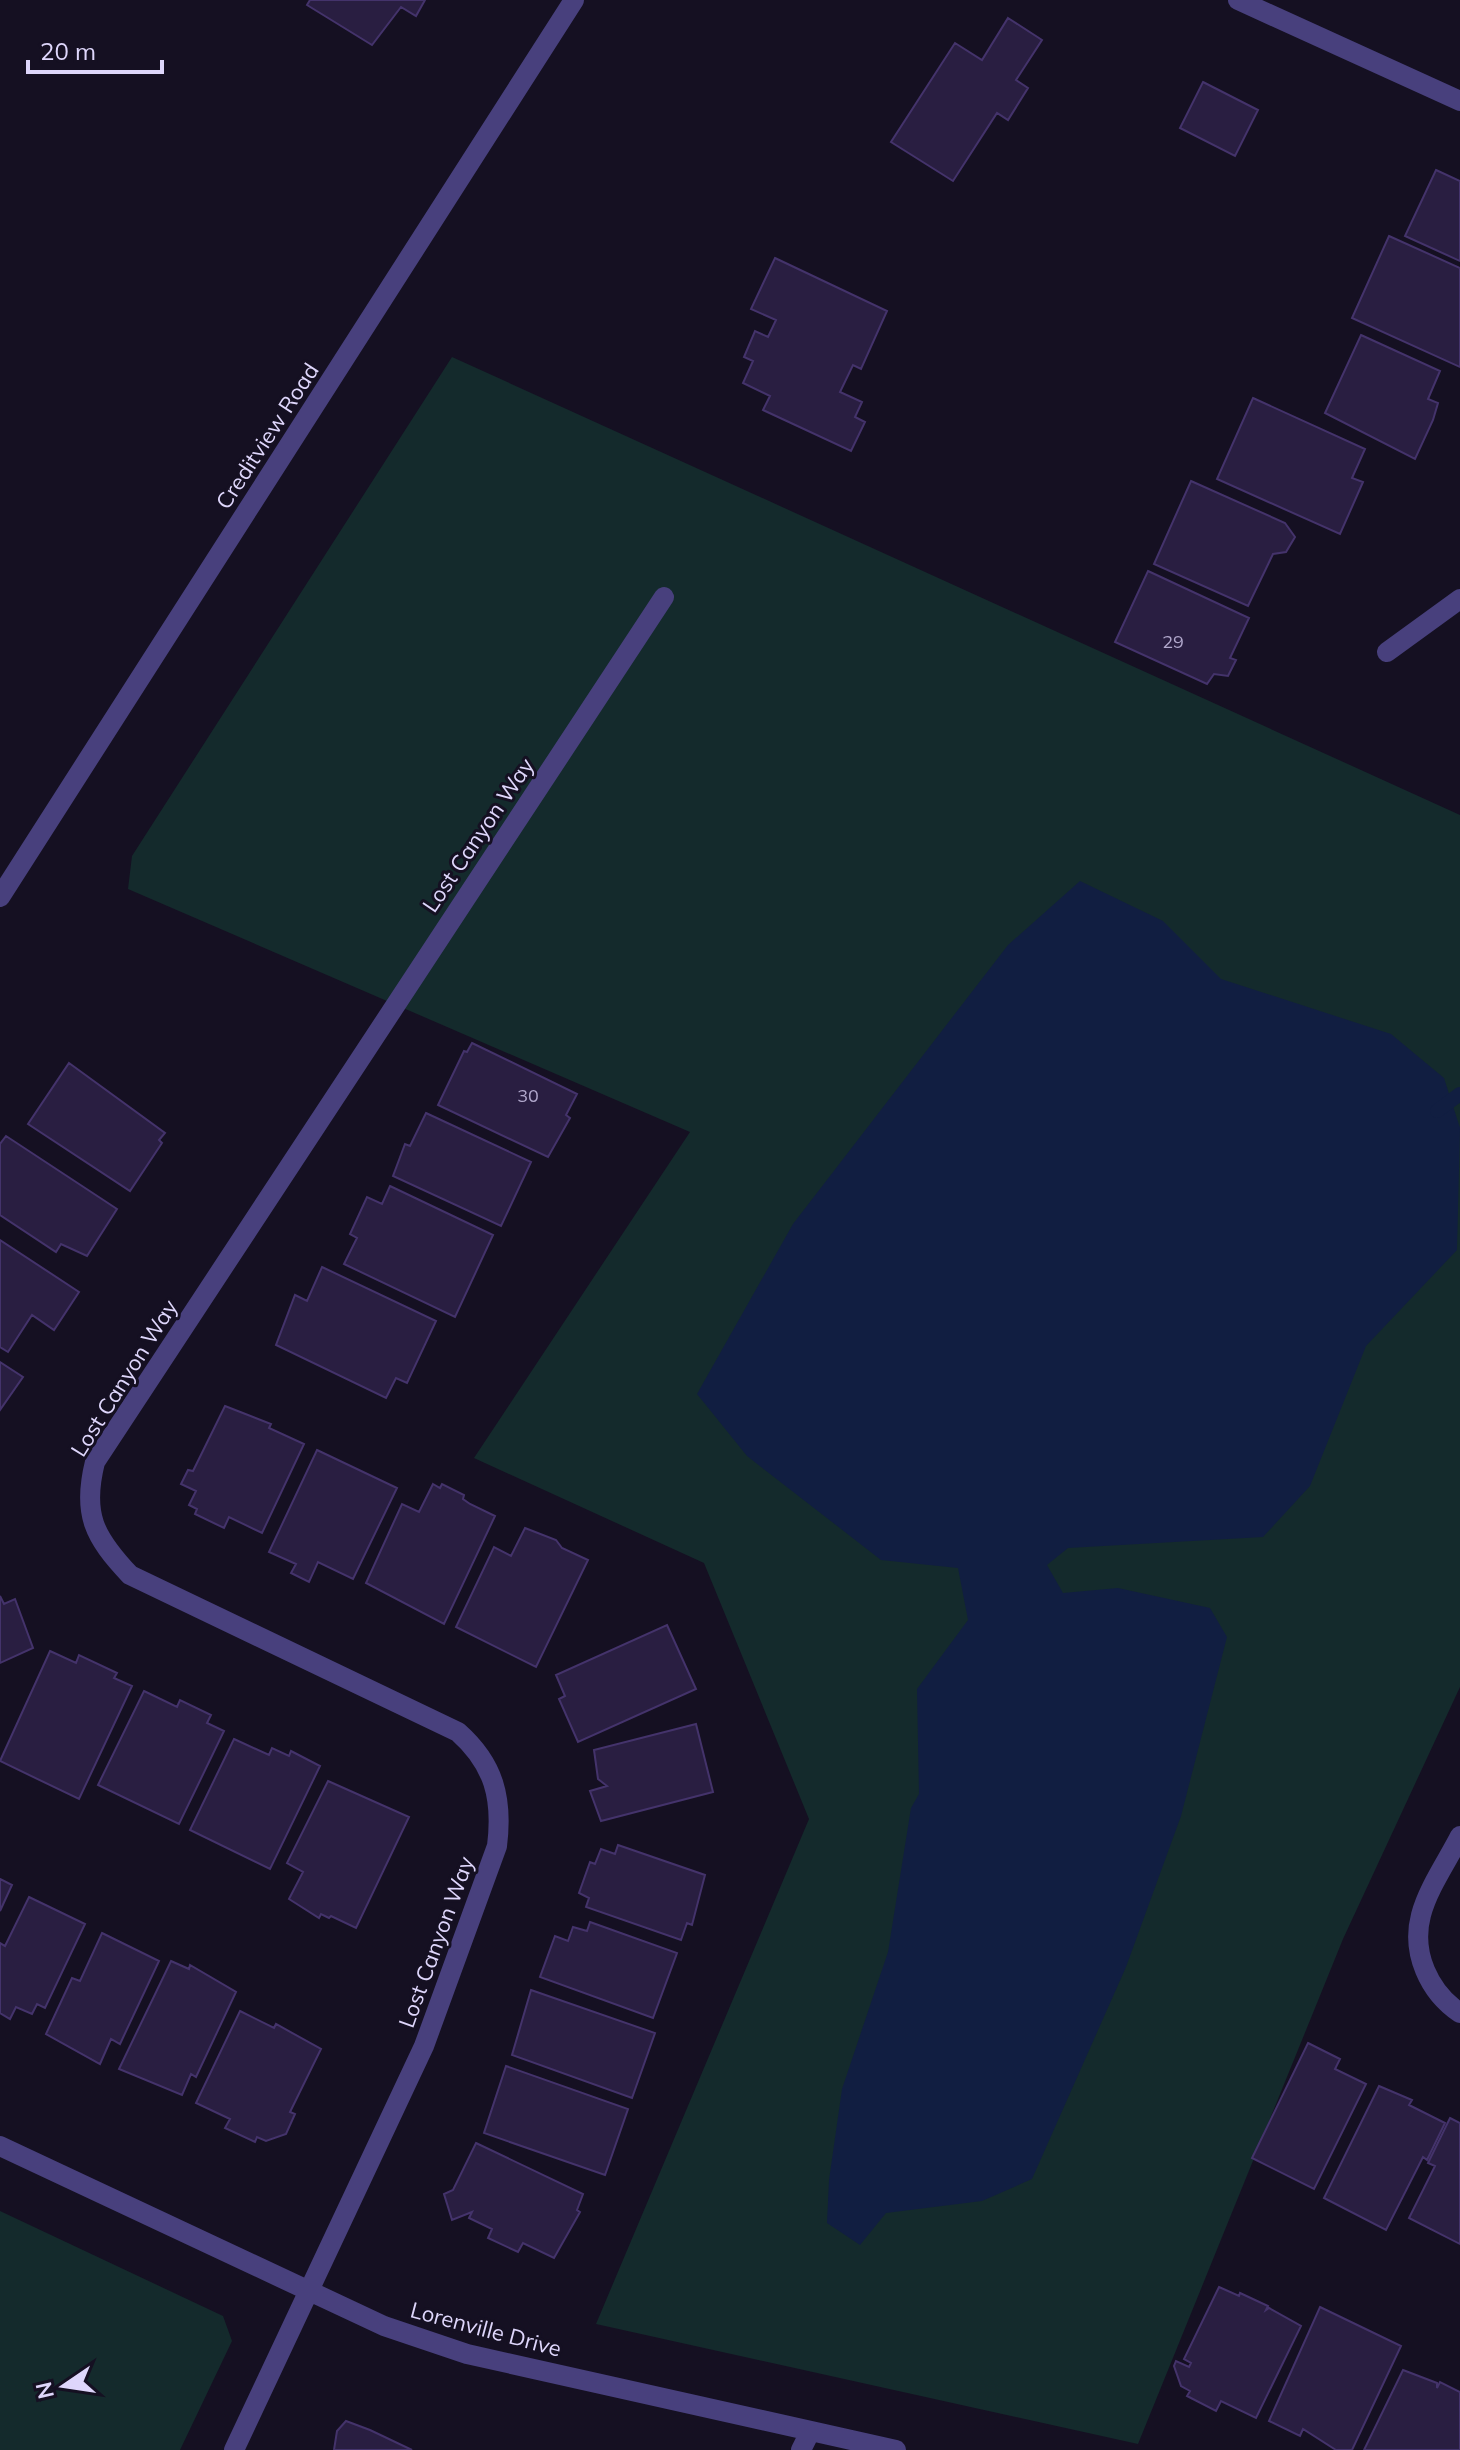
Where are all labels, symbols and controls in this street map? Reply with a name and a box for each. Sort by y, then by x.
scale bar [28,24,162,74]
text: 20 m [40,36,96,66]
street label: Creditview Road [209,358,325,514]
house number: 29 [1162,630,1184,653]
street label: Lost Canyon Way [416,752,540,917]
house number: 30 [517,1084,539,1107]
street label: Lost Canyon Way [64,1294,184,1462]
street label: Lost Canyon Way [392,1852,480,2031]
street label: Lorenville Drive [407,2295,565,2363]
north arrow [24,2346,104,2426]
text: N [29,2379,60,2402]

